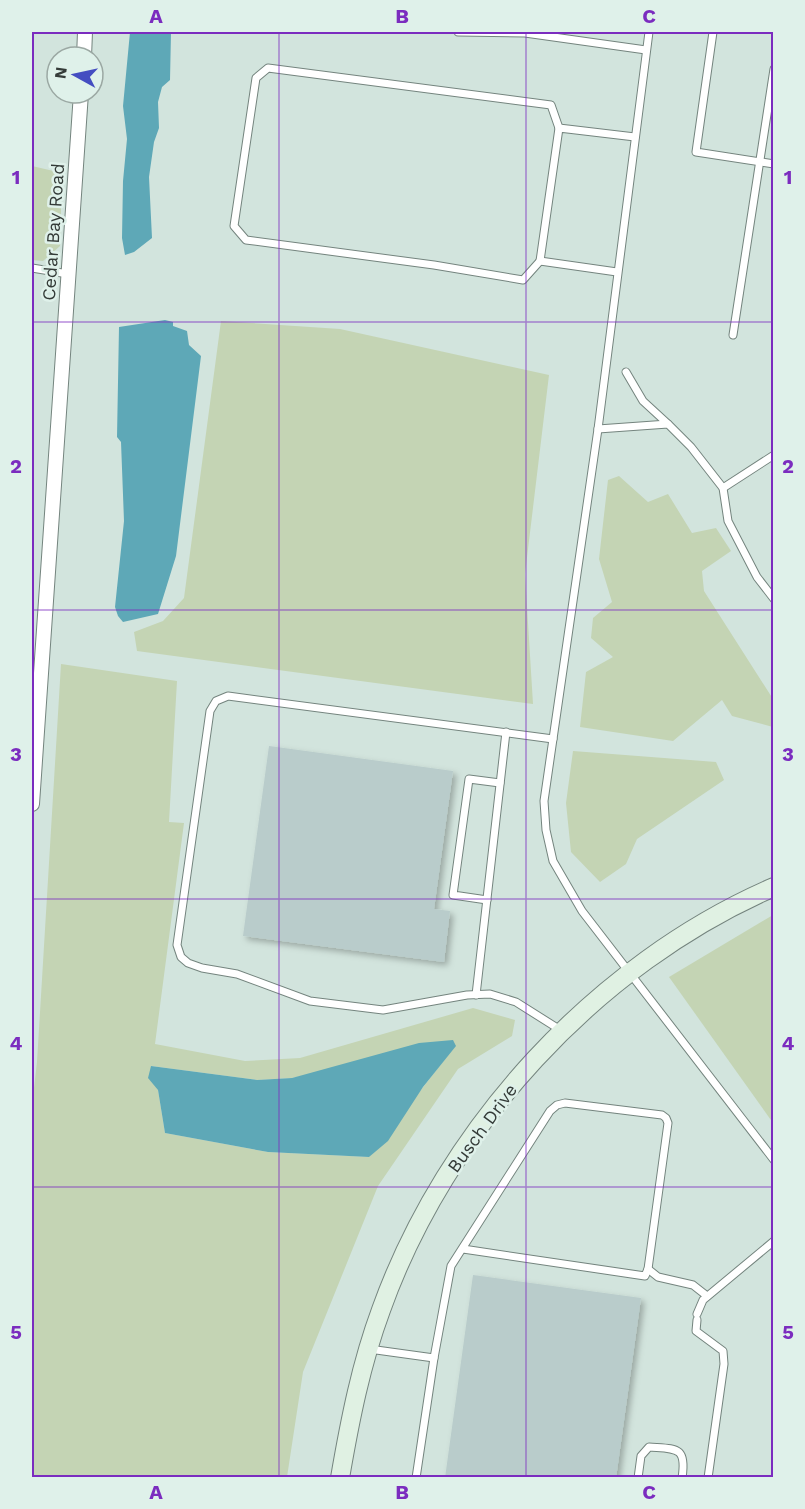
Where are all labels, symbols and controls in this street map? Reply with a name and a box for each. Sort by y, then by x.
text: A [149,4,163,28]
text: B [395,4,409,28]
text: C [642,4,656,28]
north arrow [45,45,105,105]
text: N [50,66,71,80]
street label: Cedar Bay Road [38,163,68,301]
text: 1 [12,165,20,189]
text: 1 [784,165,792,189]
text: 2 [10,454,22,478]
text: 2 [782,454,794,478]
text: 3 [10,742,22,766]
text: 3 [782,742,794,766]
text: 4 [10,1031,23,1055]
text: 4 [782,1031,795,1055]
street label: Busch Drive [443,1080,521,1176]
text: 5 [10,1320,22,1344]
text: 5 [782,1320,794,1344]
text: A [149,1480,163,1504]
text: B [395,1480,409,1504]
text: C [642,1480,656,1504]

